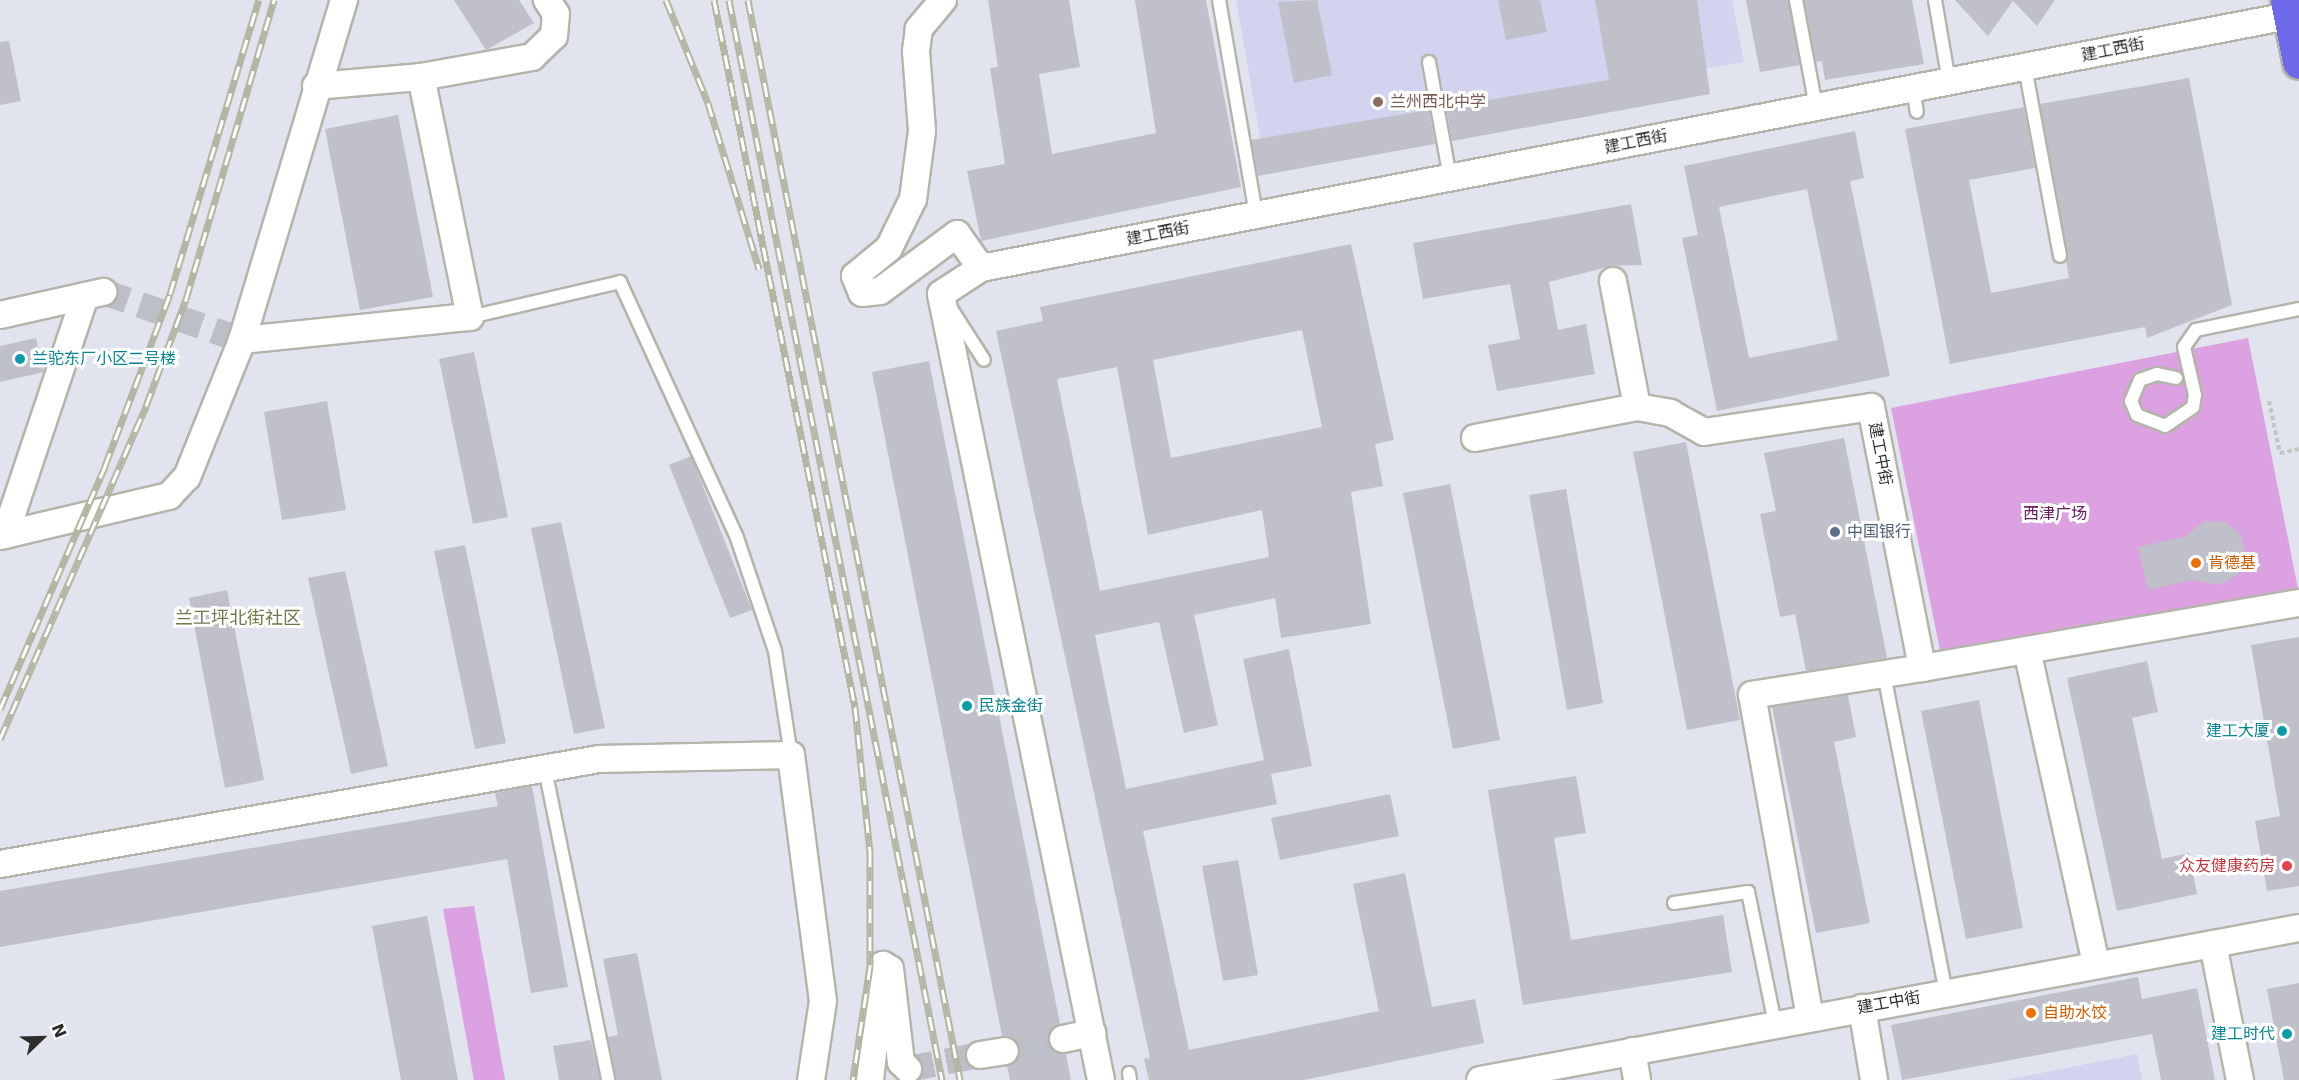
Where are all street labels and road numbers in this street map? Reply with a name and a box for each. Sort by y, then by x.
street label: 建工西街 [2080,34,2146,66]
street label: 建工西街 [1603,126,1669,158]
street label: 建工西街 [1125,218,1191,250]
street label: 建工中街 [1864,421,1896,487]
street label: 建工中街 [1856,988,1922,1018]

